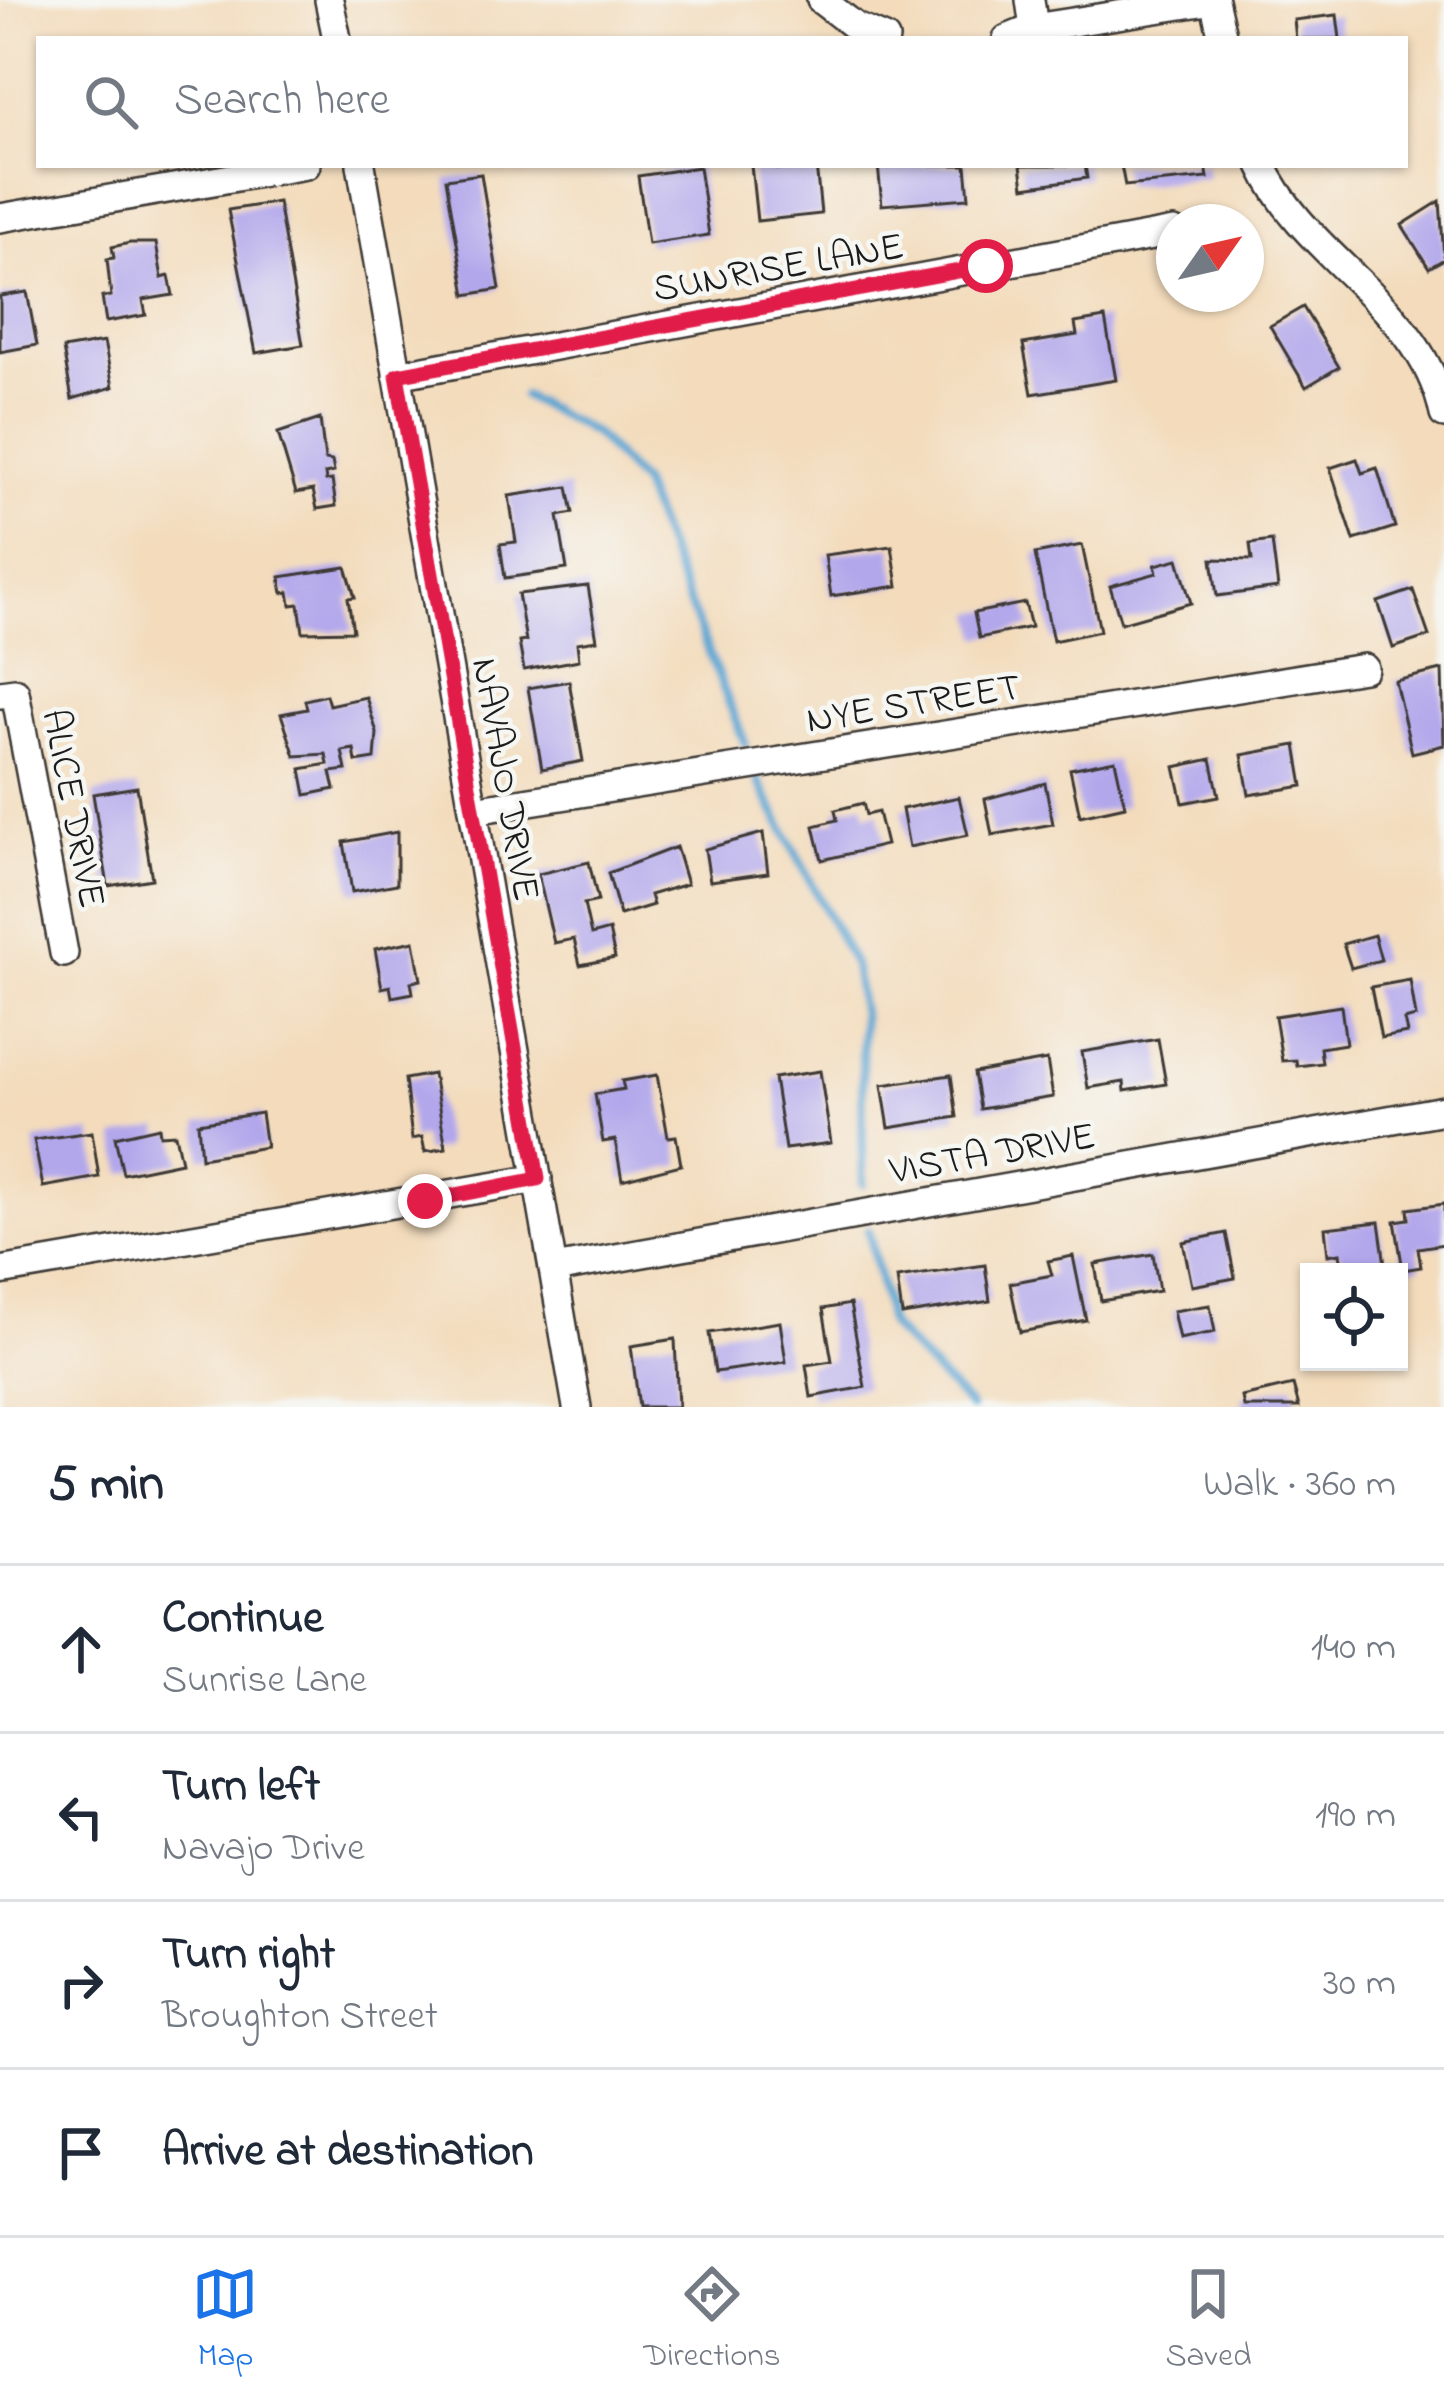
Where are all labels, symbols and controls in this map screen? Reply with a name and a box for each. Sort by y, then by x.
search box [36,36,1408,168]
icon: search [78,69,144,135]
text: Search here [174,69,390,135]
north arrow [1156,204,1264,312]
street label: SUNRISE LANE [649,219,909,320]
route start [959,239,1013,293]
street label: NAVAJO DRIVE [454,654,553,906]
street label: NYE STREET [802,660,1025,751]
street label: ALICE DRIVE [24,705,119,913]
street label: VISTA DRIVE [885,1109,1100,1202]
route end [398,1174,452,1228]
map controls [1300,1263,1408,1371]
button: locate [1300,1263,1408,1371]
text: 5 min [48,1448,164,1523]
text: Walk · 360 m [1203,1457,1396,1514]
text: Continue [162,1587,323,1653]
icon: ahead [48,1616,114,1682]
text: 140 m [1311,1620,1396,1677]
text: Sunrise Lane [162,1653,367,1710]
text: Turn left [162,1755,320,1821]
icon: left [48,1784,114,1850]
text: 190 m [1315,1788,1396,1845]
text: Navajo Drive [162,1821,365,1878]
text: Turn right [162,1923,335,1989]
icon: right [48,1952,114,2018]
text: 30 m [1323,1956,1396,2013]
text: Broughton Street [162,1989,438,2046]
icon: arrive [48,2120,114,2186]
text: Arrive at destination [162,2120,533,2186]
tab: Map [192,2261,258,2381]
tab: Directions [643,2261,781,2381]
tab: Saved [1165,2261,1252,2381]

